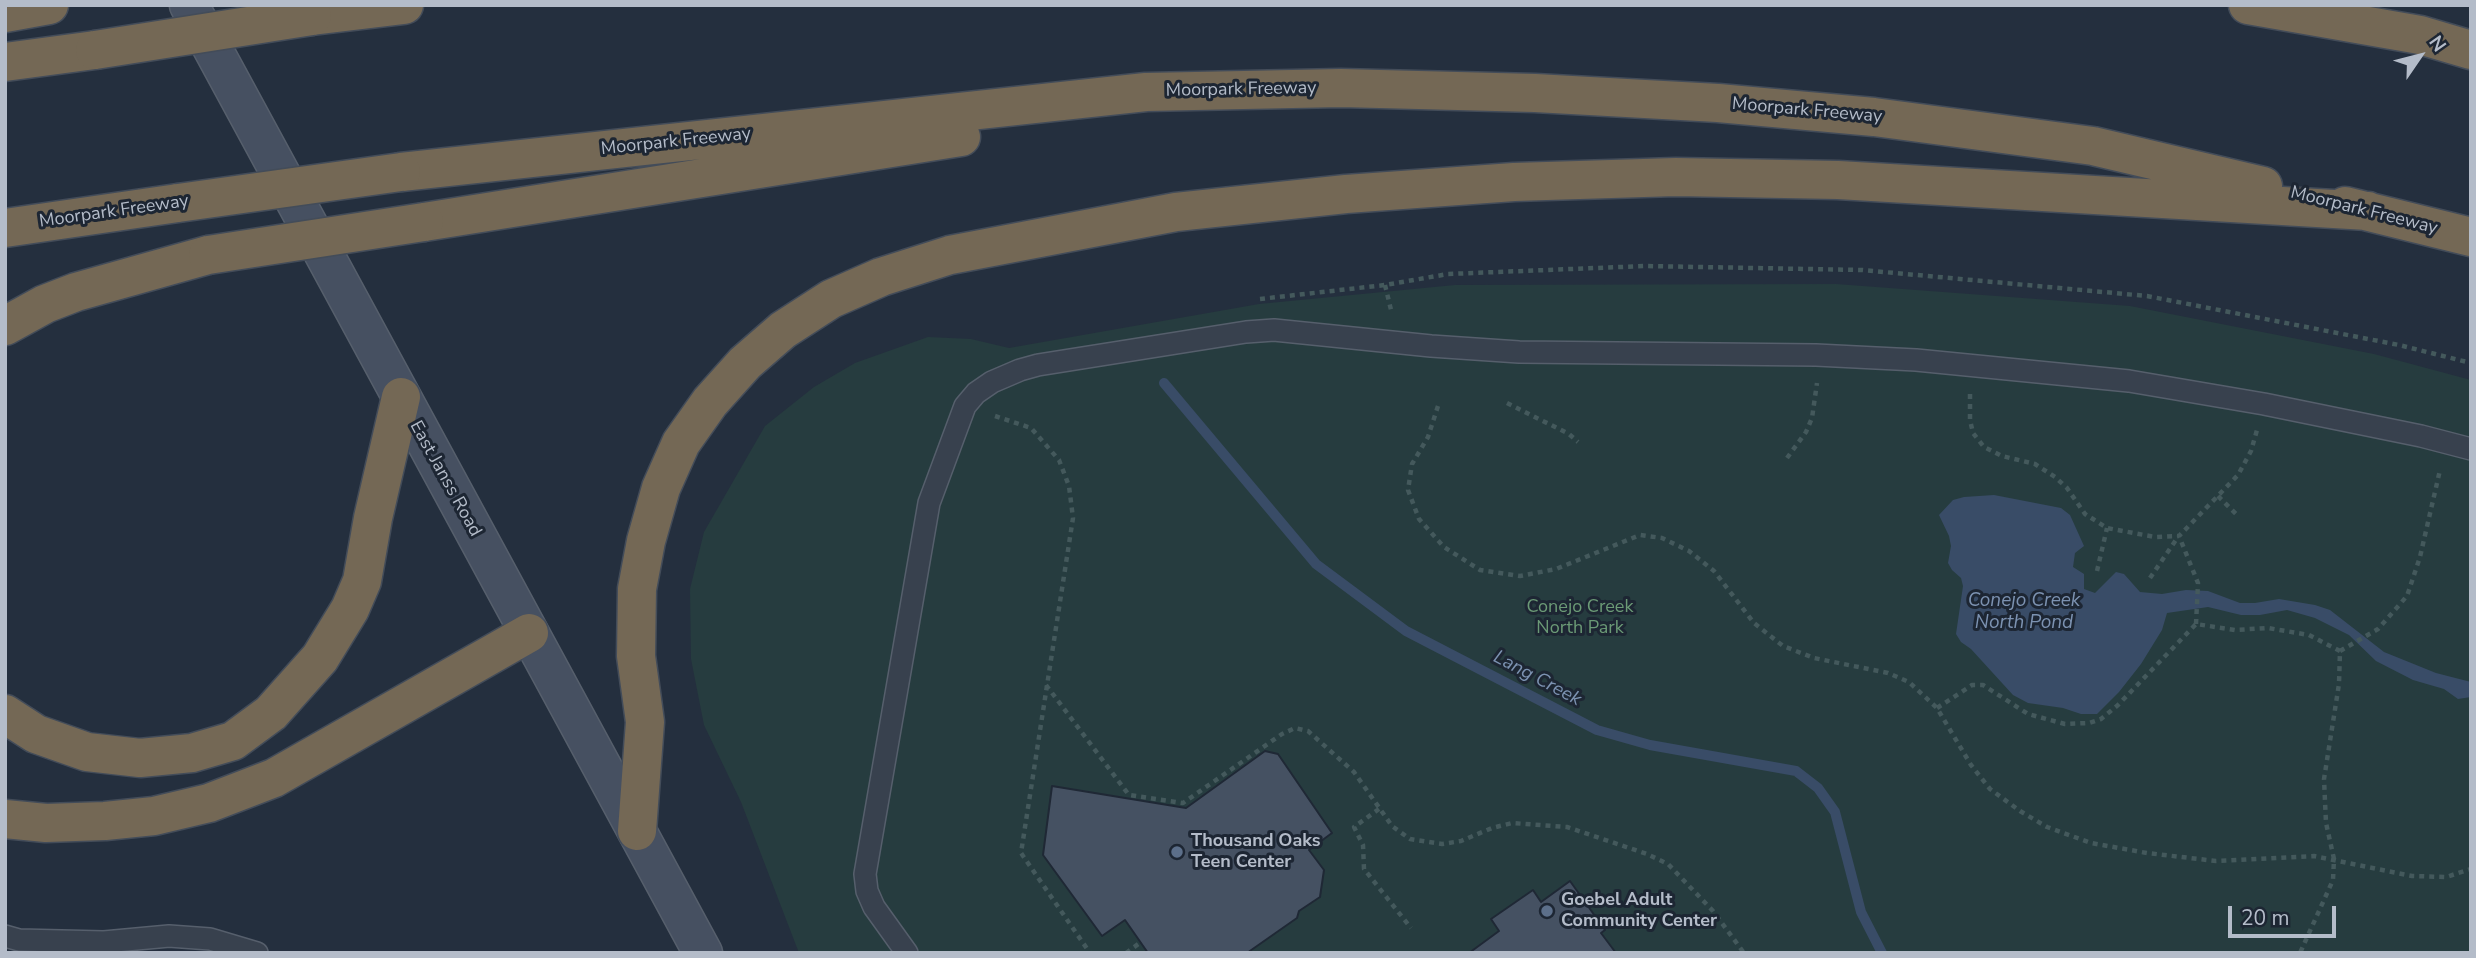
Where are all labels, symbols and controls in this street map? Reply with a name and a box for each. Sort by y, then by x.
north arrow [2385,21,2455,91]
text: N [2422,31,2452,57]
street label: Moorpark Freeway [1165,78,1317,102]
street label: Moorpark Freeway [1731,94,1883,128]
street label: Moorpark Freeway [600,123,752,161]
street label: Moorpark Freeway [2288,182,2440,240]
street label: Moorpark Freeway [38,191,190,233]
street label: East Janss Road [404,417,486,541]
water label: Conejo Creek North Pond [1968,590,2080,634]
park label: Conejo Creek North Park [1527,597,1633,640]
water label: Lang Creek [1489,646,1585,712]
place label: Thousand Oaks Teen Center [1191,831,1321,874]
marker: Thousand Oaks Teen Center [1169,844,1185,860]
place label: Goebel Adult Community Center [1561,890,1717,932]
scale bar [2231,892,2340,936]
marker: Goebel Adult Community Center [1539,903,1555,919]
text: 20 m [2241,904,2290,932]

